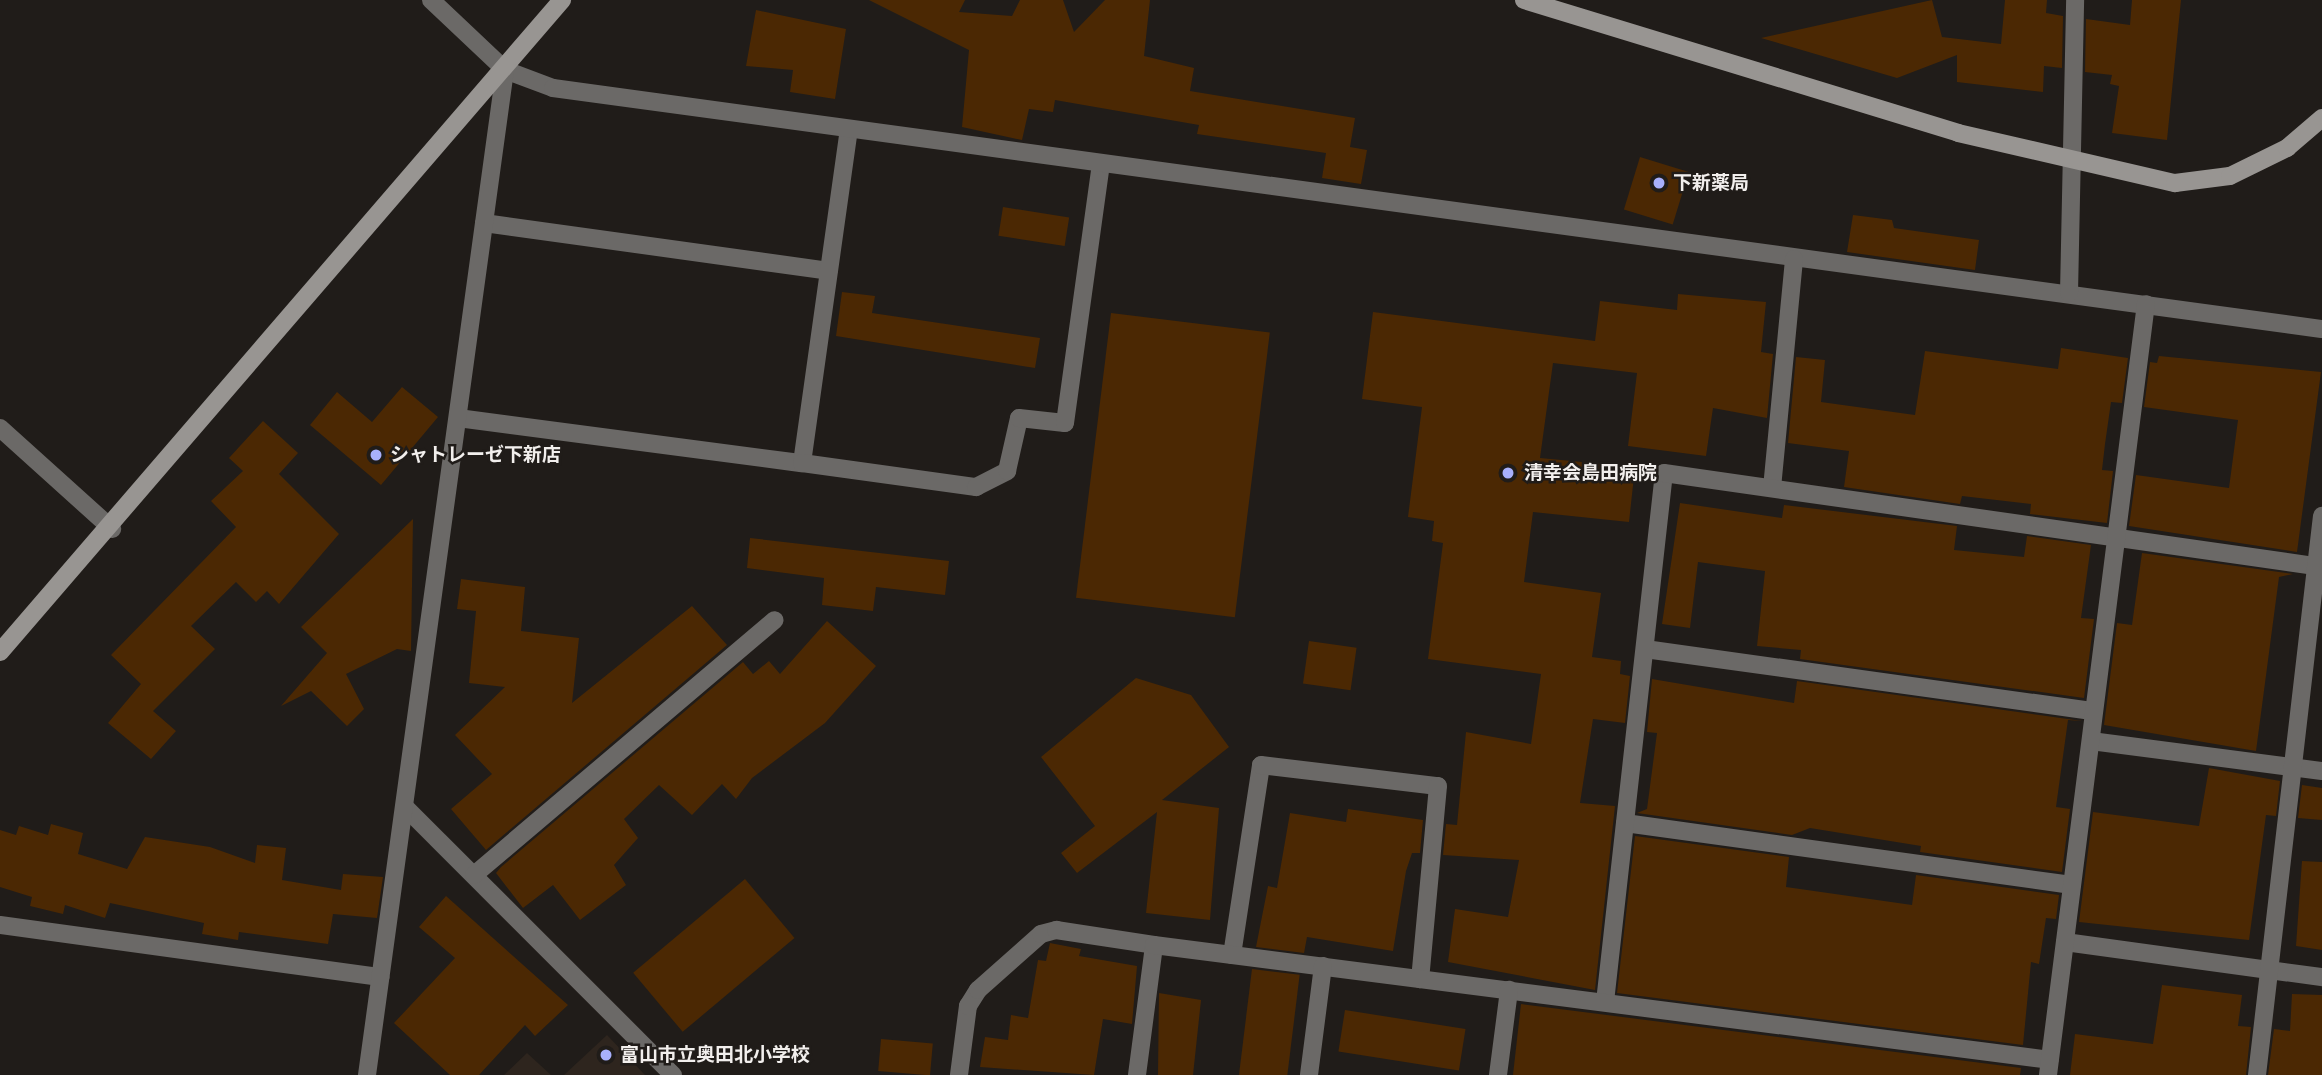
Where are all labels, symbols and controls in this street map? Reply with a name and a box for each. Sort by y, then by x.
place label: 下新薬局 [1673,172,1749,194]
marker: 下新薬局 [1651,175,1667,191]
place label: シャトレーゼ下新店 [390,444,561,466]
marker: シャトレーゼ下新店 [368,447,384,463]
place label: 清幸会島田病院 [1524,462,1657,484]
marker: 清幸会島田病院 [1498,463,1518,483]
place label: 富山市立奥田北小学校 [620,1044,810,1066]
marker: 富山市立奥田北小学校 [598,1047,614,1063]

